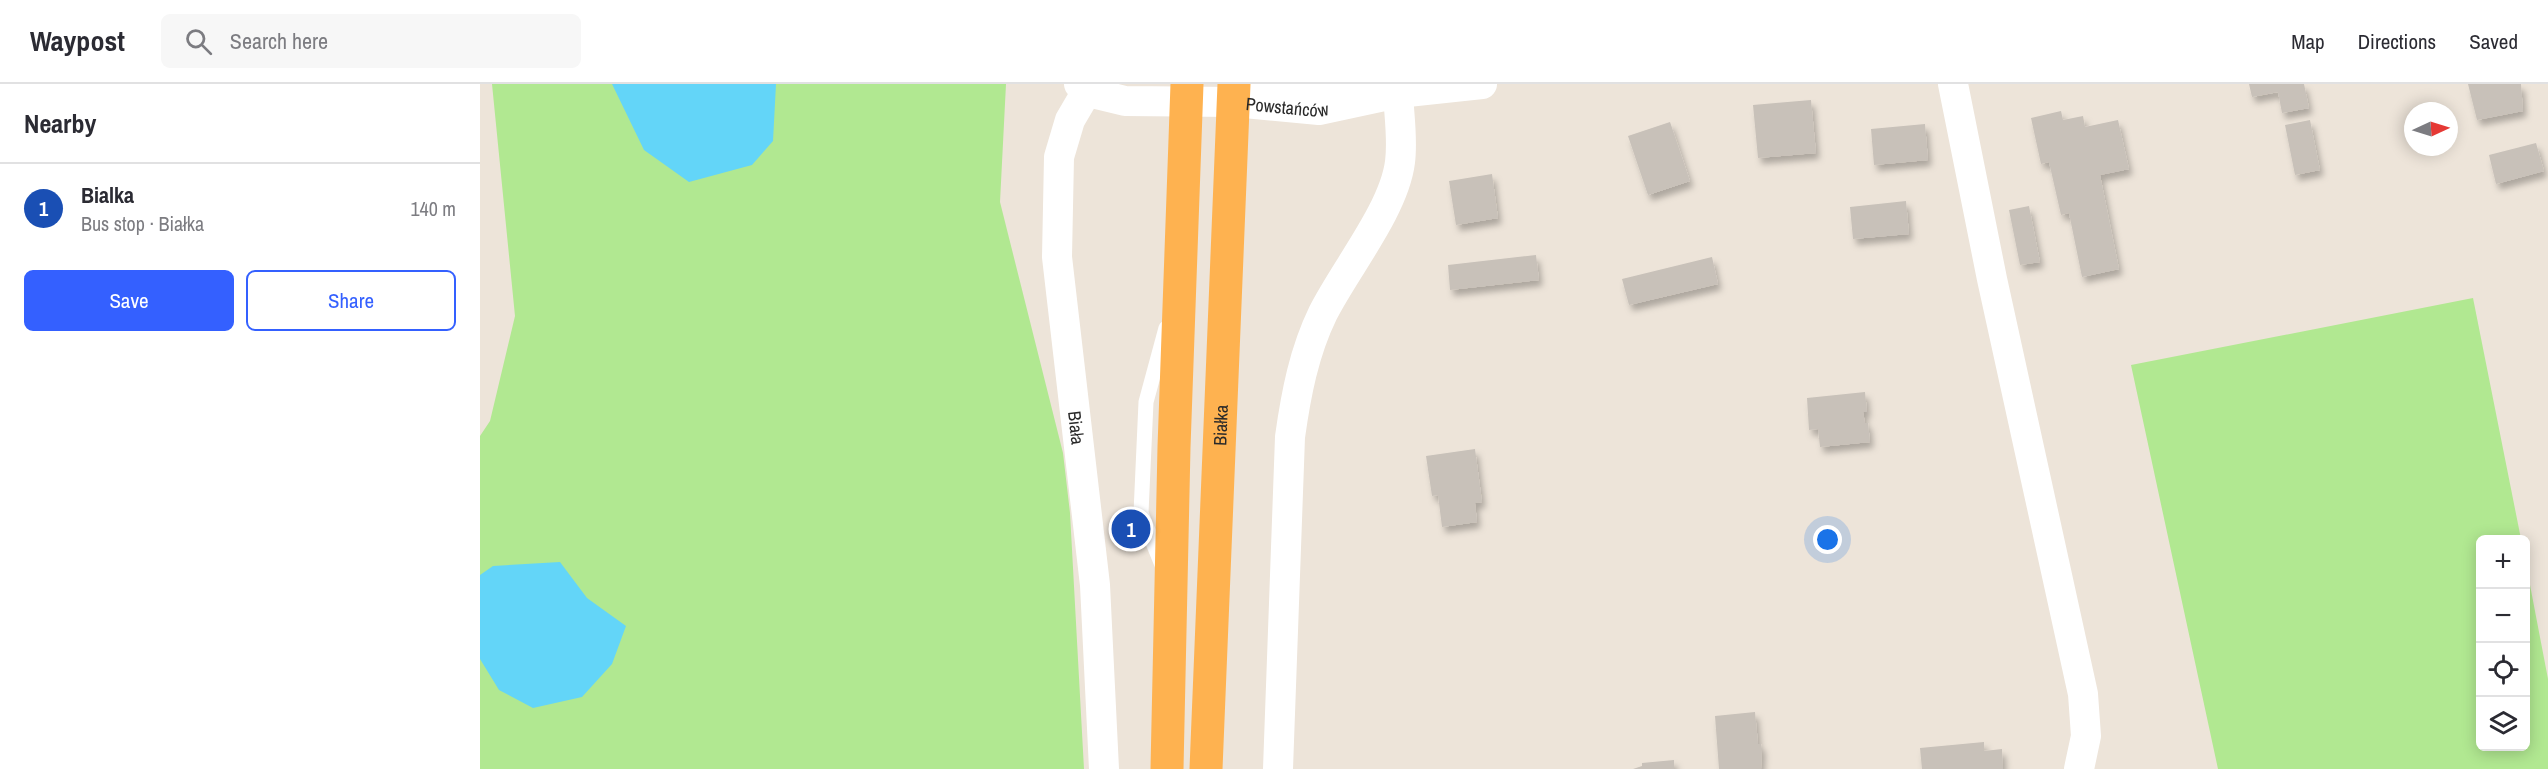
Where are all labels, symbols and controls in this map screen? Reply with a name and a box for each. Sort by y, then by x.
search box [161,14,581,68]
text: Waypost [30,22,125,60]
icon: search [182,25,215,58]
text: Search here [230,26,328,56]
text: Map [2291,27,2325,56]
text: Directions [2358,27,2436,56]
text: Saved [2469,27,2518,56]
street label: Powstańców [1245,91,1331,122]
north arrow [2404,102,2458,156]
text: Nearby [24,106,96,141]
text: Bialka [81,180,134,210]
text: 1 [39,195,48,222]
text: 140 m [410,195,456,222]
text: Bus stop · Białka [81,210,204,237]
button: Save [24,270,234,331]
button: Share [246,270,456,331]
street label: Białka [1207,404,1233,446]
street label: Biała [1062,409,1091,446]
pin: 1 [1112,506,1150,552]
your location [1813,525,1842,554]
map controls [2476,535,2530,751]
button: + [2476,535,2530,589]
button: − [2476,589,2530,643]
button: locate [2476,643,2530,697]
button: layers [2476,697,2530,751]

